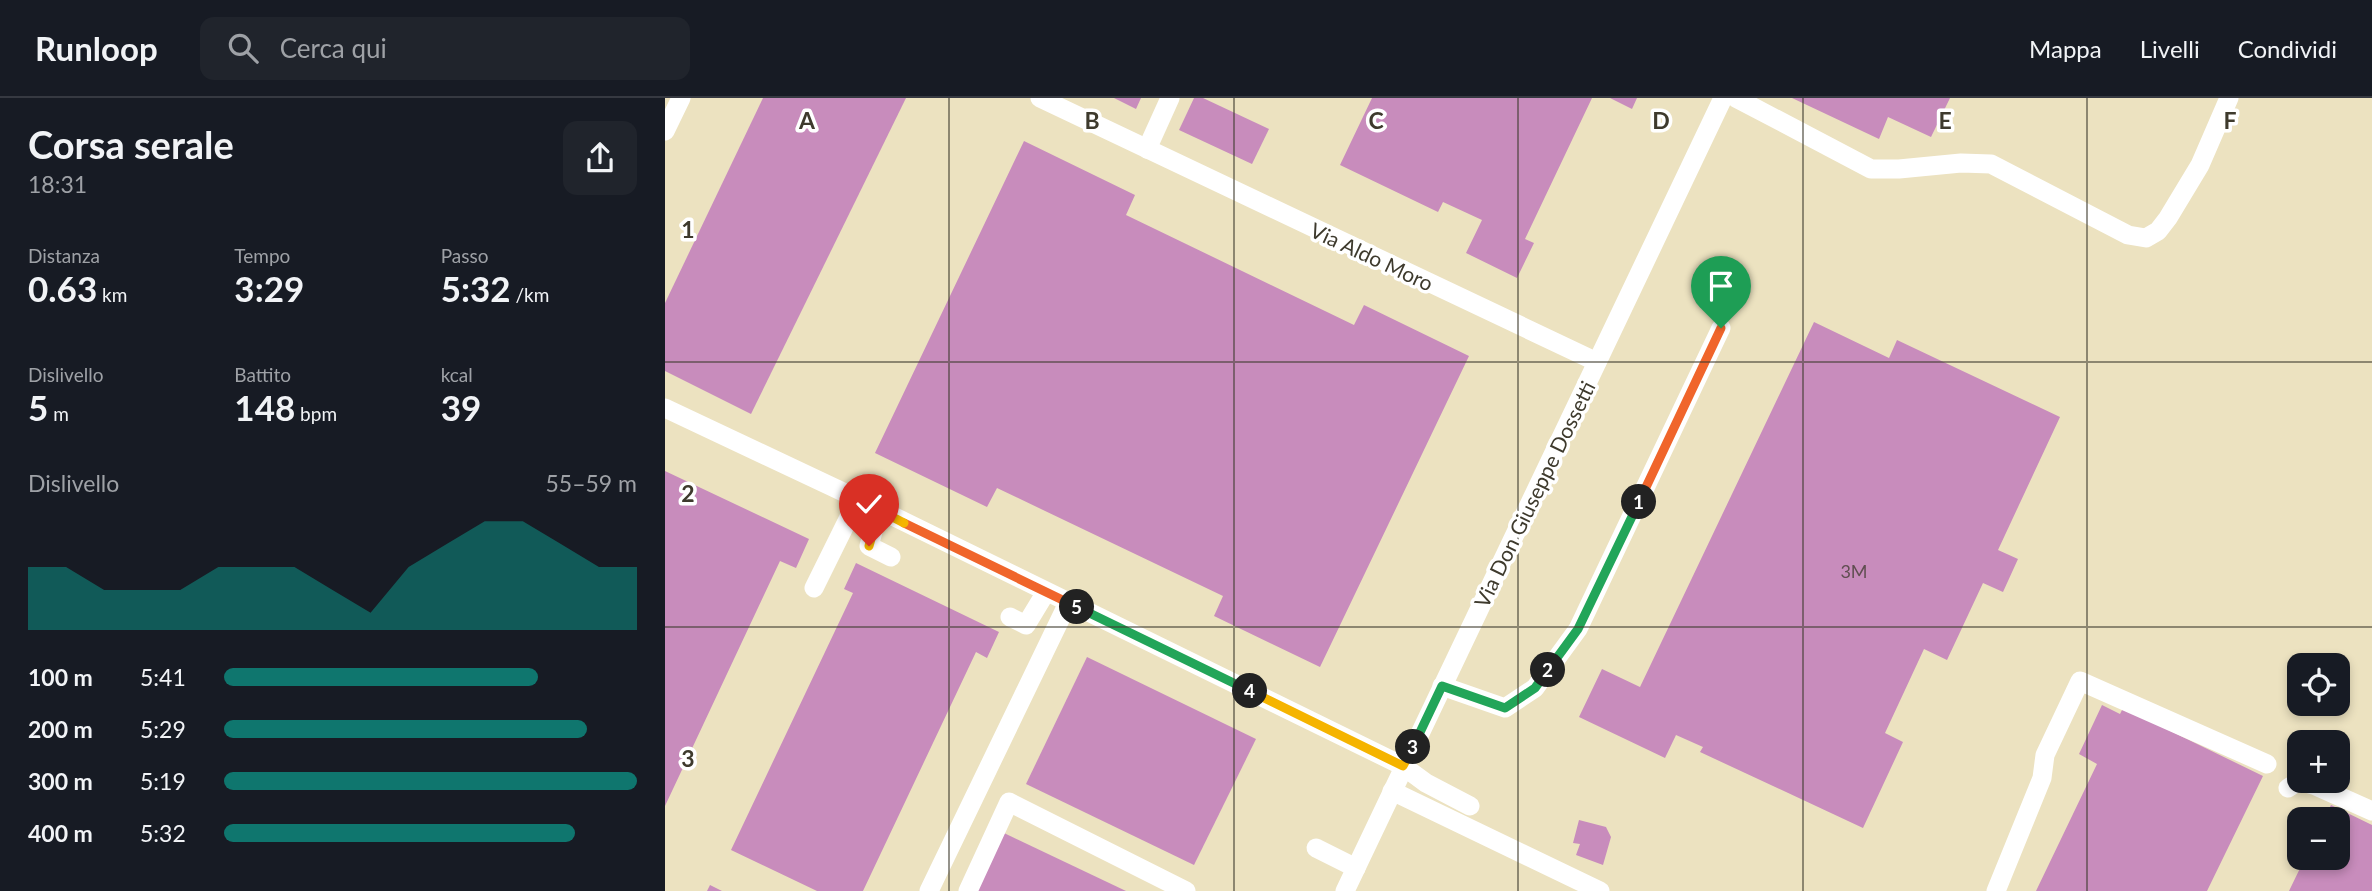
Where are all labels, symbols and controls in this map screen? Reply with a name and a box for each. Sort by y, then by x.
search box [200,17,690,80]
text: Runloop [35,28,158,68]
icon: search [224,29,262,67]
text: Cerca qui [280,32,387,64]
text: Mappa [2029,34,2102,63]
text: Livelli [2140,34,2200,63]
text: Condividi [2238,34,2337,63]
text: A [798,106,816,134]
text: B [1084,106,1100,134]
text: C [1368,106,1384,134]
text: D [1652,106,1670,134]
text: E [1938,106,1952,134]
text: F [2223,106,2237,134]
text: Corsa serale [28,121,234,167]
button: share [563,121,637,195]
text: 18:31 [28,170,87,198]
text: 1 [681,215,695,243]
street label: Via Aldo Moro [1307,217,1438,295]
text: Distanza [28,244,100,267]
text: Tempo [234,244,290,267]
text: Passo [441,244,488,267]
pin [1691,256,1751,328]
text: 0.63 [28,267,97,309]
text: 3:29 [234,267,304,309]
text: 5:32 [441,267,511,309]
icon: arrive [1702,267,1740,305]
text: km [97,283,127,306]
text: /km [511,283,549,306]
text: Dislivello [28,363,103,386]
text: Battito [234,363,291,386]
text: kcal [441,363,473,386]
street label: Via Don Giuseppe Dossetti [1468,377,1600,611]
text: 5 [28,386,48,428]
text: 148 [234,386,295,428]
text: 39 [441,386,481,428]
text: m [48,402,69,425]
text: bpm [295,402,337,425]
text: Dislivello [28,469,119,497]
text: 55–59 m [545,469,637,497]
pin [839,474,899,546]
text: 2 [681,479,695,507]
pin: 1 [1621,484,1657,520]
icon: check [850,485,888,523]
text: 1 [1633,490,1644,513]
house number: 3M [1840,560,1868,582]
pin: 5 [1059,589,1095,624]
text: 5 [1071,595,1082,618]
pin: 2 [1531,652,1565,688]
map controls [2287,653,2350,870]
button: locate [2287,653,2350,716]
text: 2 [1542,658,1553,681]
text: 100 m [28,663,93,691]
text: 5:41 [140,663,186,691]
pin: 4 [1233,674,1267,708]
text: 4 [1244,679,1255,702]
text: 200 m [28,715,93,743]
text: 5:29 [140,715,186,743]
pin: 3 [1395,730,1431,764]
button: + [2287,730,2350,793]
text: 3 [1407,735,1418,758]
text: 3 [681,744,695,772]
text: 300 m [28,767,93,795]
text: 5:19 [140,767,186,795]
button: − [2287,807,2350,870]
text: 400 m [28,819,93,847]
text: 5:32 [140,819,186,847]

